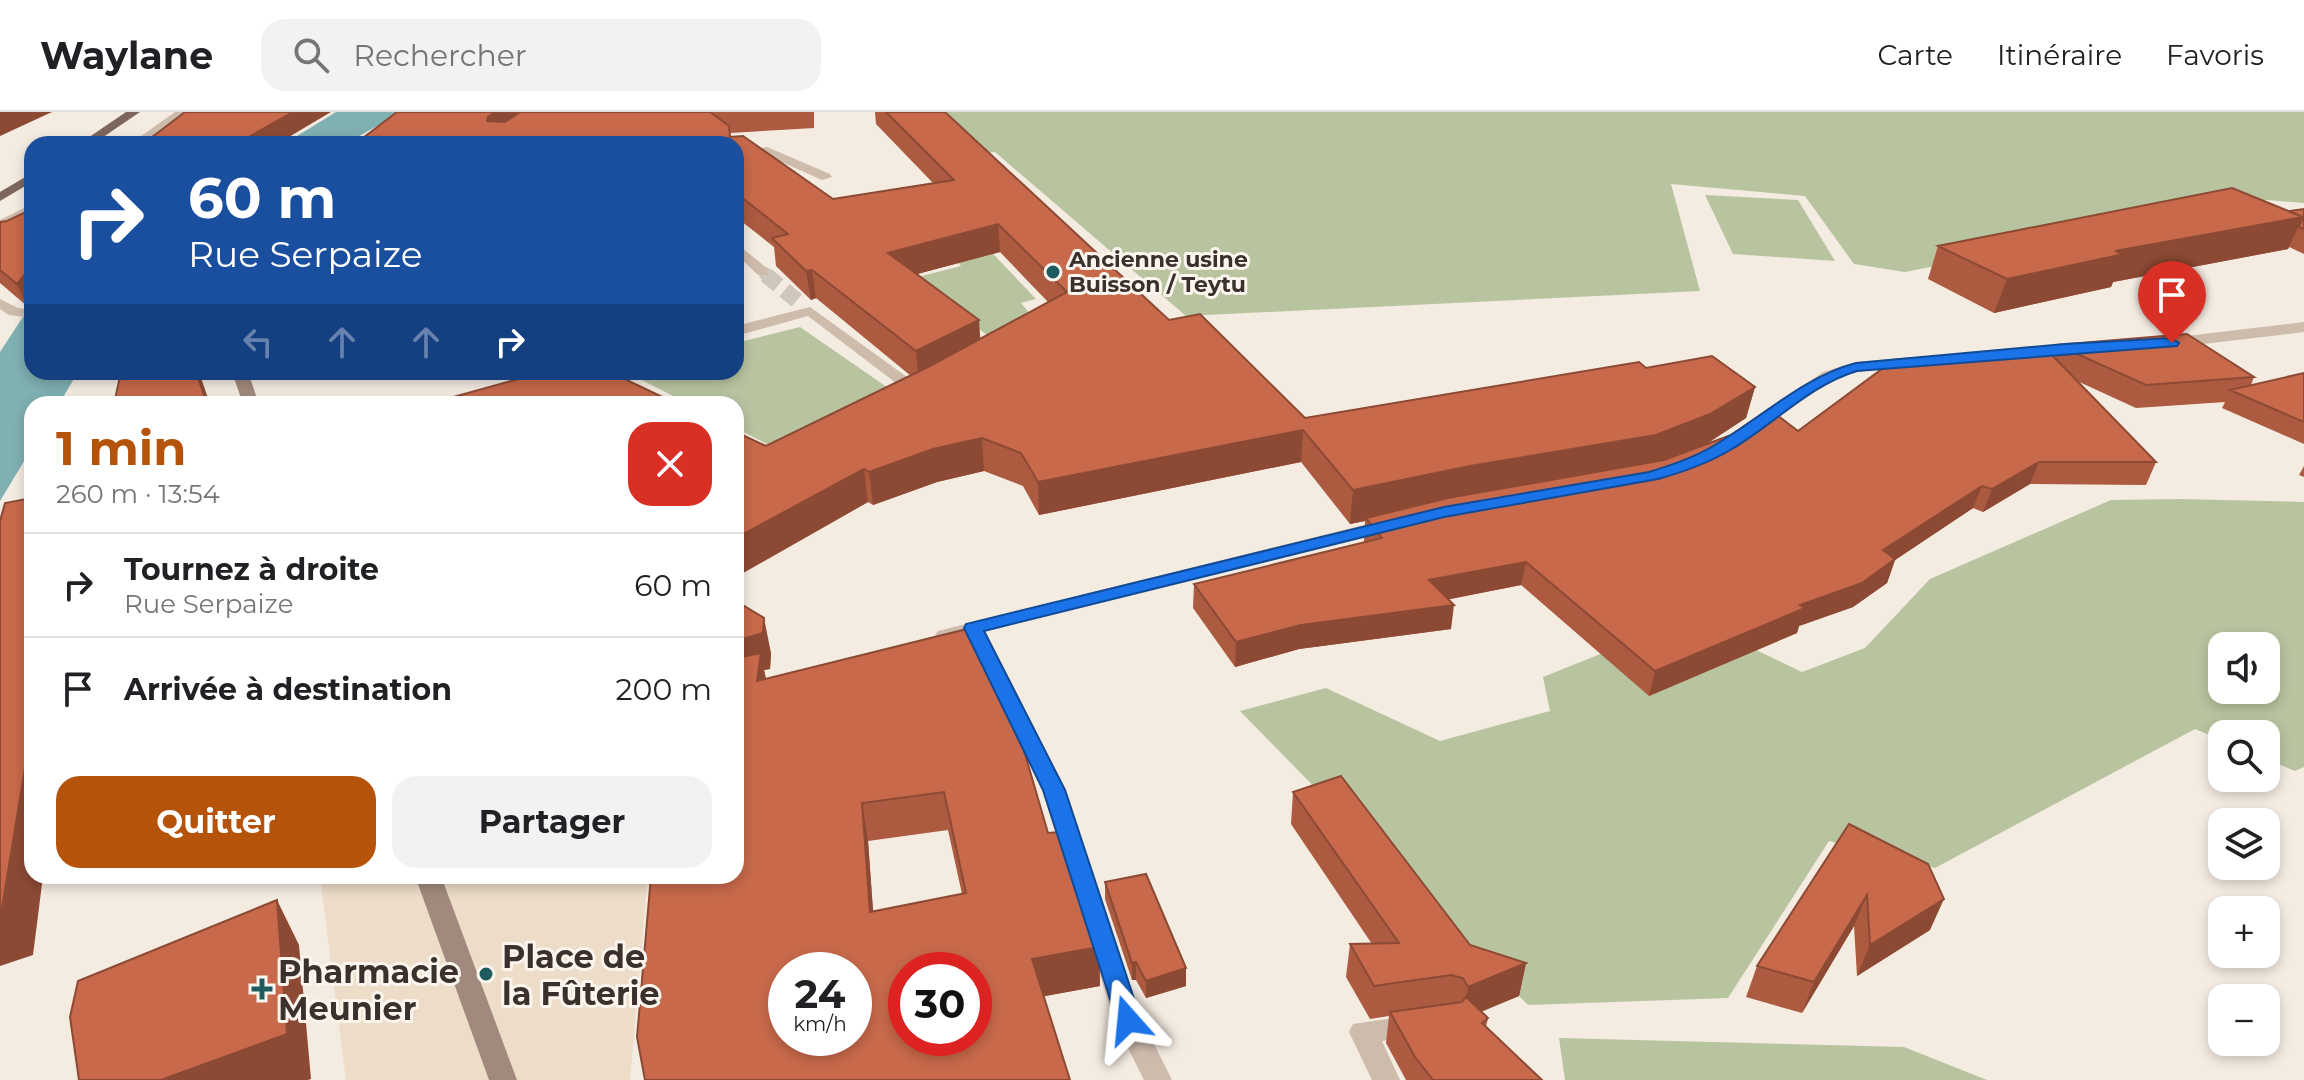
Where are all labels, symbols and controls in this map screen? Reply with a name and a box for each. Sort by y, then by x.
search box [261,19,821,91]
text: Waylane [40,32,213,79]
icon: search [289,33,333,77]
text: Rechercher [353,37,527,74]
text: Carte [1877,38,1953,72]
text: Itinéraire [1997,38,2122,72]
text: Favoris [2166,38,2264,72]
text: 60 m [188,164,336,232]
icon: right [56,168,160,272]
text: Rue Serpaize [188,232,422,276]
place label: Ancienne usine Buisson / Teytu [1068,246,1248,298]
pin [2138,261,2206,343]
marker: Ancienne usine Buisson / Teytu [1044,263,1062,281]
icon: arrive [2150,273,2194,317]
icon: left [236,320,280,364]
icon: ahead [320,320,364,364]
icon: ahead [404,320,448,364]
icon: right [488,320,532,364]
text: 1 min [56,419,186,477]
button: close [628,422,712,506]
text: 260 m · 13:54 [56,478,220,510]
text: Tournez à droite [124,551,379,588]
icon: right [56,563,100,607]
text: 60 m [634,567,712,604]
text: Rue Serpaize [124,588,293,620]
map controls [2208,632,2280,1056]
button: sound [2208,632,2280,704]
icon: arrive [56,667,100,711]
text: Arrivée à destination [124,671,452,708]
text: 200 m [616,671,712,708]
button: search [2208,720,2280,792]
button: Quitter [56,776,376,868]
button: Partager [392,776,712,868]
button: layers [2208,808,2280,880]
button: + [2208,896,2280,968]
place label: Place de la Fûterie [502,937,660,1013]
place label: Pharmacie Meunier [278,952,459,1028]
speed limit sign: 30 [888,952,992,1056]
marker: Place de la Fûterie [477,965,495,983]
text: 24 [795,969,845,1018]
position arrow [1086,978,1170,1062]
marker: Pharmacie Meunier [253,980,271,998]
button: − [2208,984,2280,1056]
text: km/h [793,1012,847,1036]

